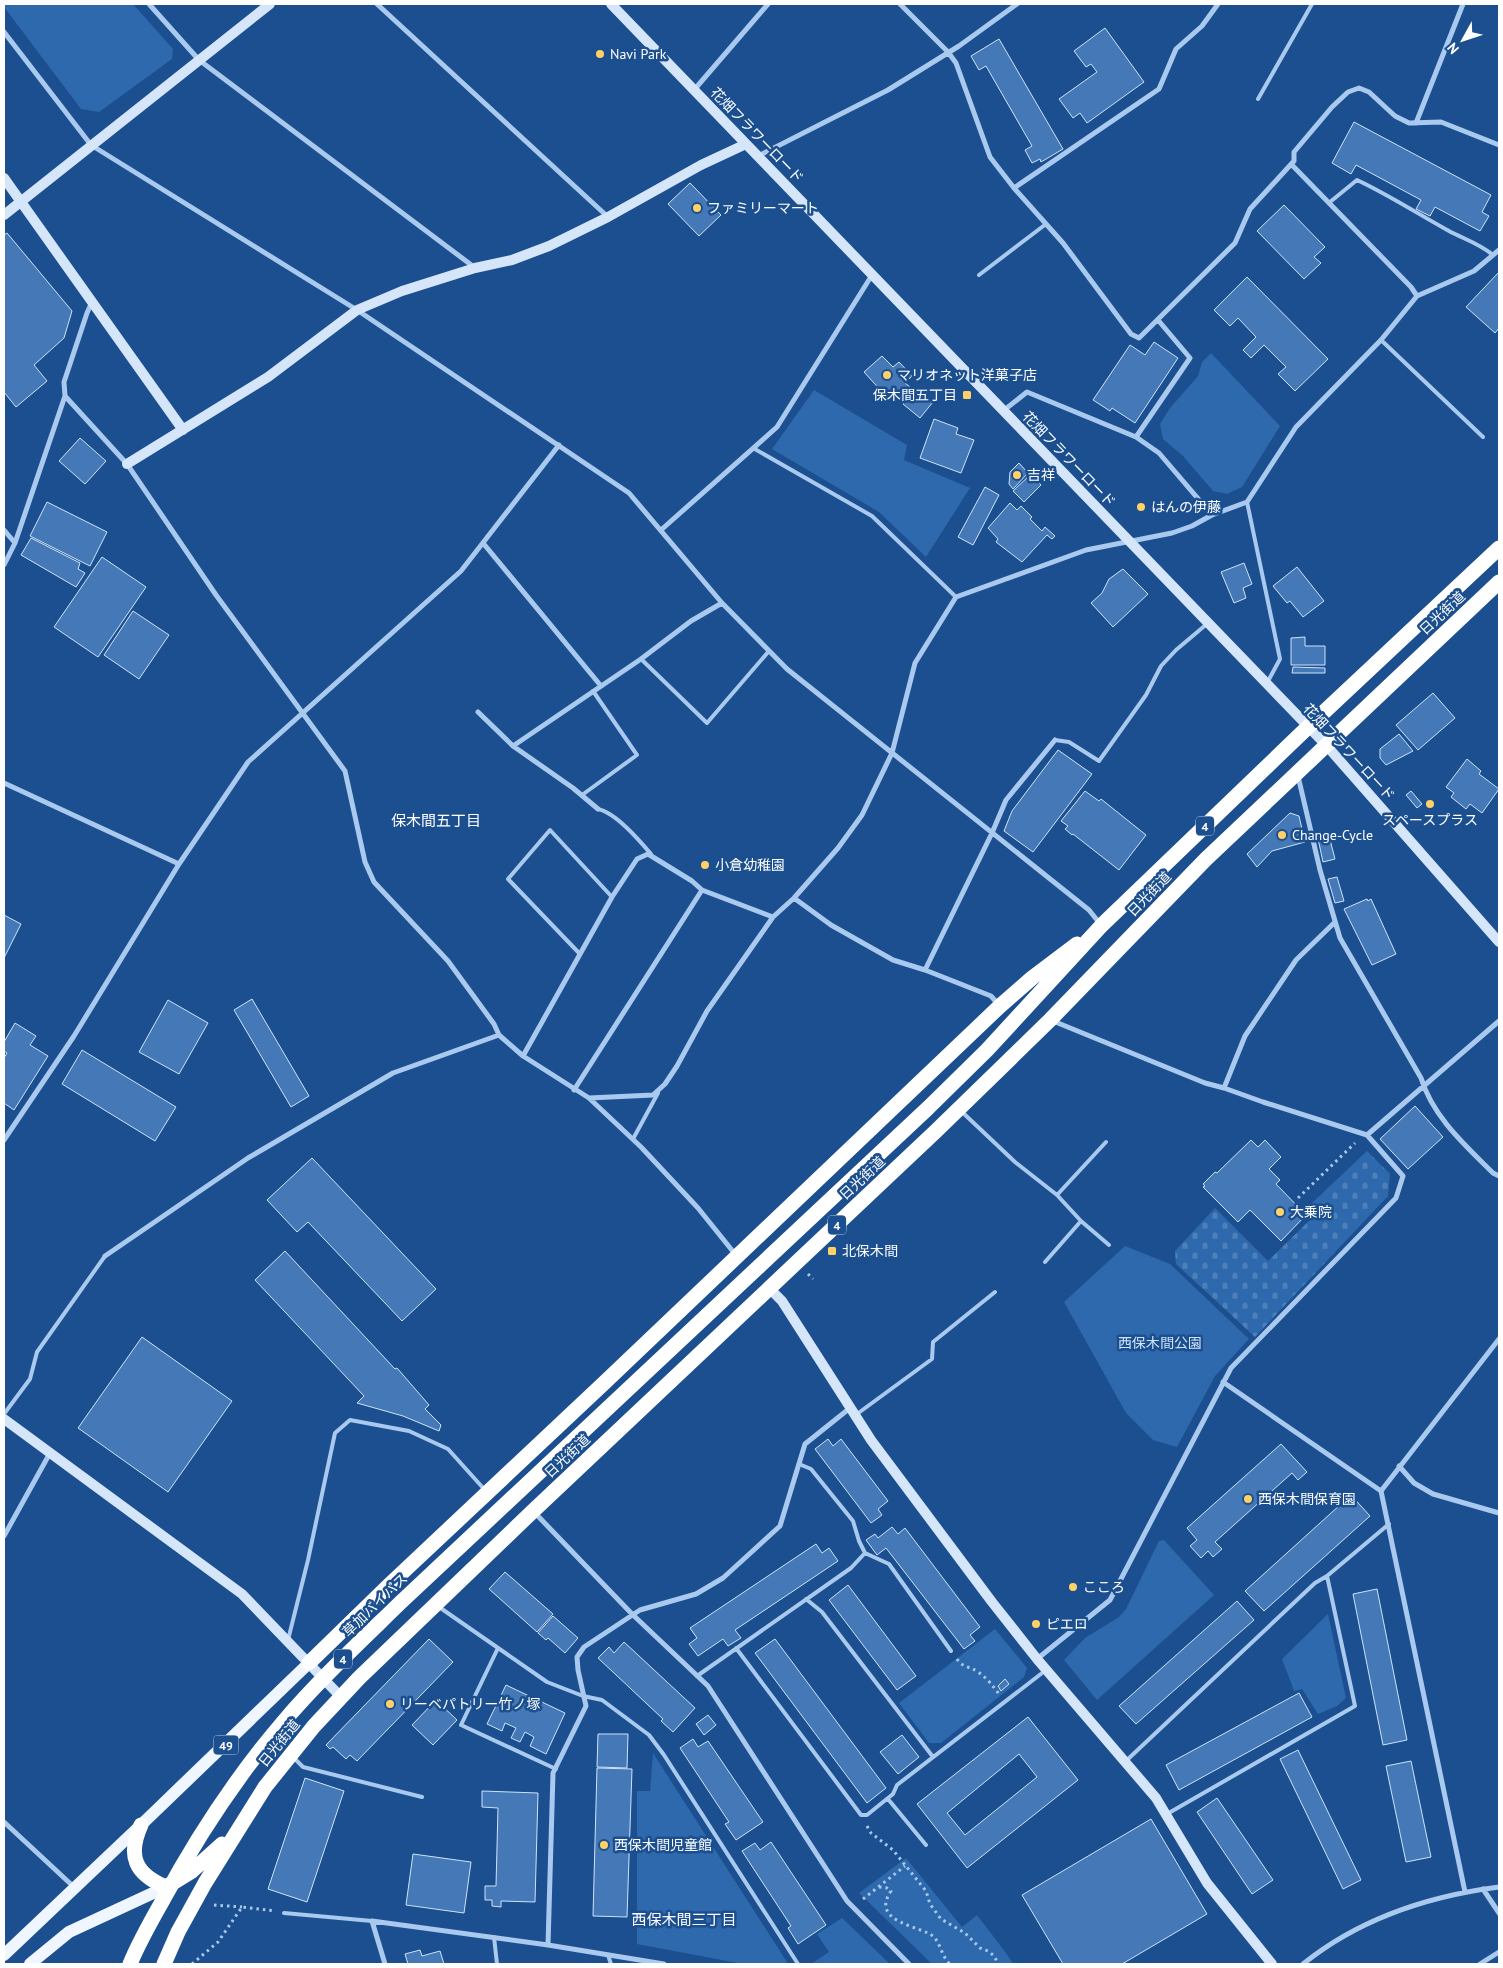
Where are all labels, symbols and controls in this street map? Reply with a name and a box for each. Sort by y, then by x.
north arrow [1438,15,1488,65]
text: N [1443,39,1463,58]
place label: Navi Park [610,45,667,63]
marker: Navi Park [594,48,606,60]
street label: 花畑フラワーロード [707,83,807,187]
place label: ファミリーマート [707,199,819,217]
marker: ファミリーマート [691,202,703,214]
place label: マリオネット洋菓子店 [897,366,1037,384]
marker: マリオネット洋菓子店 [881,369,893,381]
place label: 保木間五丁目 [873,386,957,404]
marker: 保木間五丁目 [961,389,973,401]
street label: 花畑フラワーロード [1019,407,1119,511]
place label: 吉祥 [1027,466,1055,484]
marker: 吉祥 [1011,469,1023,481]
place label: はんの伊藤 [1151,498,1221,516]
marker: はんの伊藤 [1135,501,1147,513]
street label: 日光街道 [1415,587,1469,639]
street label: 花畑フラワーロード [1299,700,1399,804]
marker: スペースプラス [1424,798,1436,810]
district label: 保木間五丁目 [391,811,481,830]
place label: スペースプラス [1382,811,1478,829]
road number: 4 [1196,816,1214,836]
place label: Change-Cycle [1292,826,1373,844]
marker: Change-Cycle [1276,829,1288,841]
place label: 小倉幼稚園 [715,856,785,874]
marker: 小倉幼稚園 [699,859,711,871]
street label: 日光街道 [1123,868,1175,920]
street label: 日光街道 [835,1152,889,1204]
place label: 大乗院 [1290,1203,1332,1221]
marker: 大乗院 [1274,1206,1286,1218]
road number: 4 [828,1216,846,1234]
place label: 北保木間 [842,1242,898,1260]
marker: 北保木間 [826,1245,838,1257]
park label: 西保木間公園 [1118,1334,1202,1352]
street label: 日光街道 [540,1430,594,1482]
place label: 西保木間保育園 [1258,1490,1356,1508]
marker: 西保木間保育園 [1242,1493,1254,1505]
street label: 草加バイパス [339,1569,411,1641]
place label: こころ [1083,1578,1125,1596]
marker: こころ [1067,1581,1079,1593]
place label: ピエロ [1046,1615,1088,1633]
marker: ピエロ [1030,1618,1042,1630]
road number: 4 [334,1650,352,1668]
place label: リーベパトリー竹ノ塚 [400,1695,540,1713]
marker: リーベパトリー竹ノ塚 [384,1698,396,1710]
street label: 日光街道 [254,1716,304,1770]
road number: 49 [214,1736,238,1754]
place label: 西保木間児童館 [614,1836,712,1854]
marker: 西保木間児童館 [598,1839,610,1851]
district label: 西保木間三丁目 [631,1910,737,1929]

